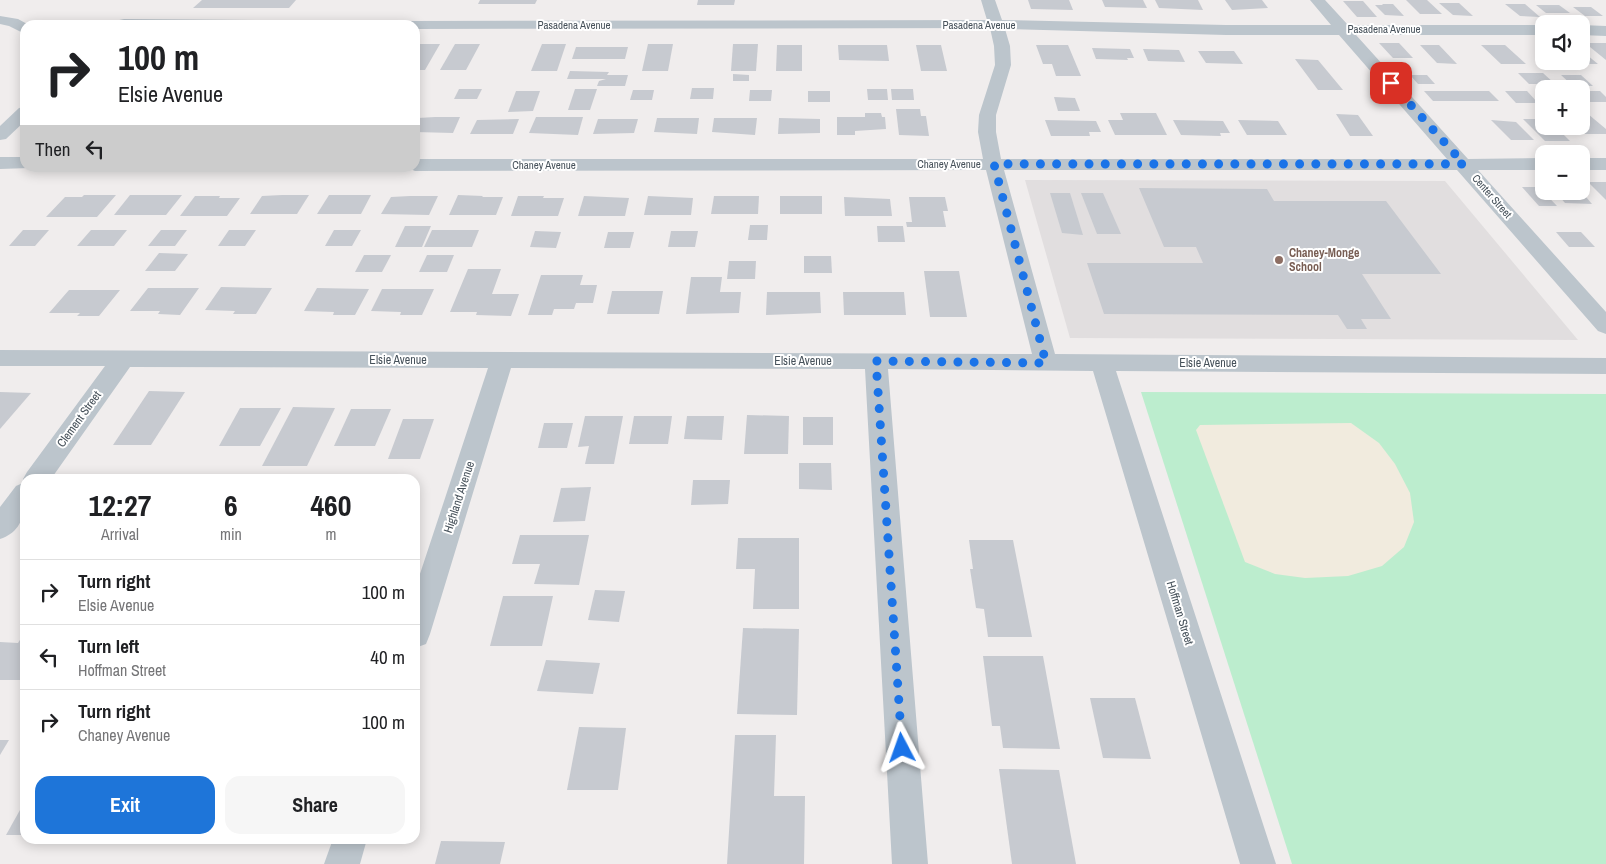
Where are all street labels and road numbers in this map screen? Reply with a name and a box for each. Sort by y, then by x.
street label: Pasadena Avenue [537,18,611,32]
street label: Pasadena Avenue [942,18,1016,32]
street label: Pasadena Avenue [1347,22,1421,36]
street label: Chaney Avenue [917,157,981,171]
street label: Chaney Avenue [512,158,576,172]
street label: Center Street [1469,171,1515,221]
street label: Elsie Avenue [369,352,427,368]
street label: Elsie Avenue [774,353,832,369]
street label: Elsie Avenue [1179,355,1237,371]
street label: Clement Street [53,388,105,450]
street label: Highland Avenue [440,459,478,535]
street label: Hoffman Street [1163,579,1197,647]

